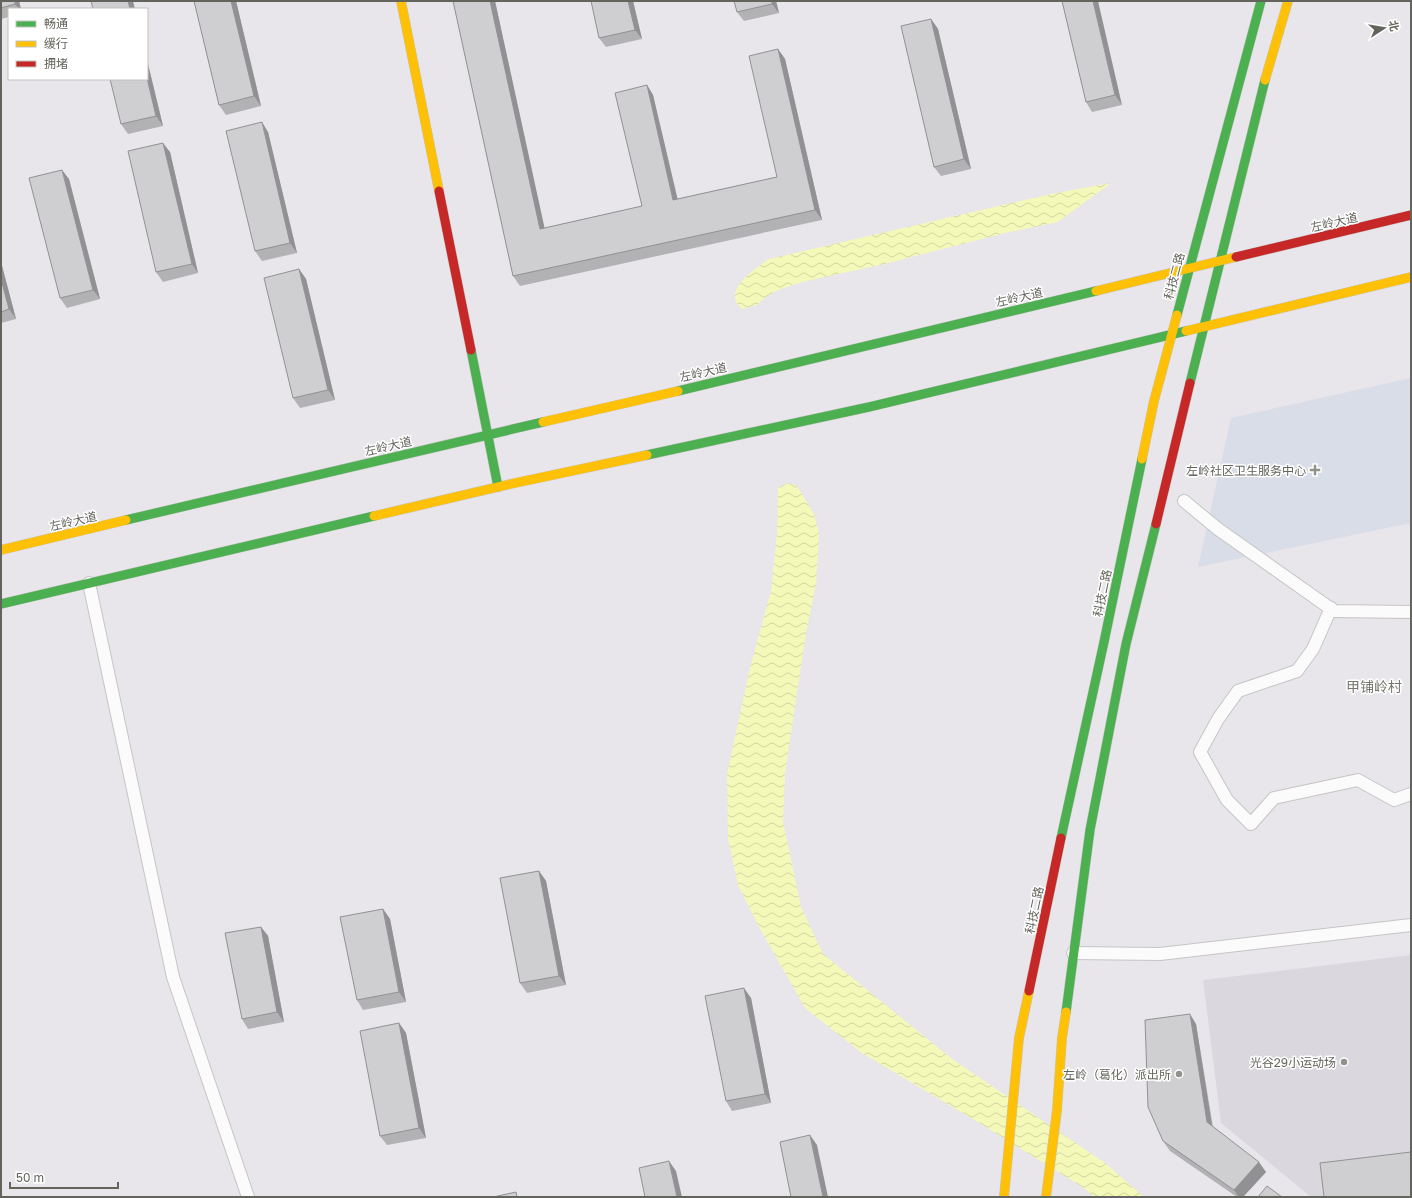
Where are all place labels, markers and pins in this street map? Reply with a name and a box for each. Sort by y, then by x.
place label: 左岭社区卫生服务中心 [1186,463,1306,478]
marker: 左岭社区卫生服务中心 [1309,464,1321,476]
place label: 光谷29小运动场 [1250,1055,1336,1070]
marker: 光谷29小运动场 [1339,1057,1349,1067]
place label: 左岭（葛化）派出所 [1063,1067,1171,1082]
marker: 左岭（葛化）派出所 [1174,1069,1184,1079]

